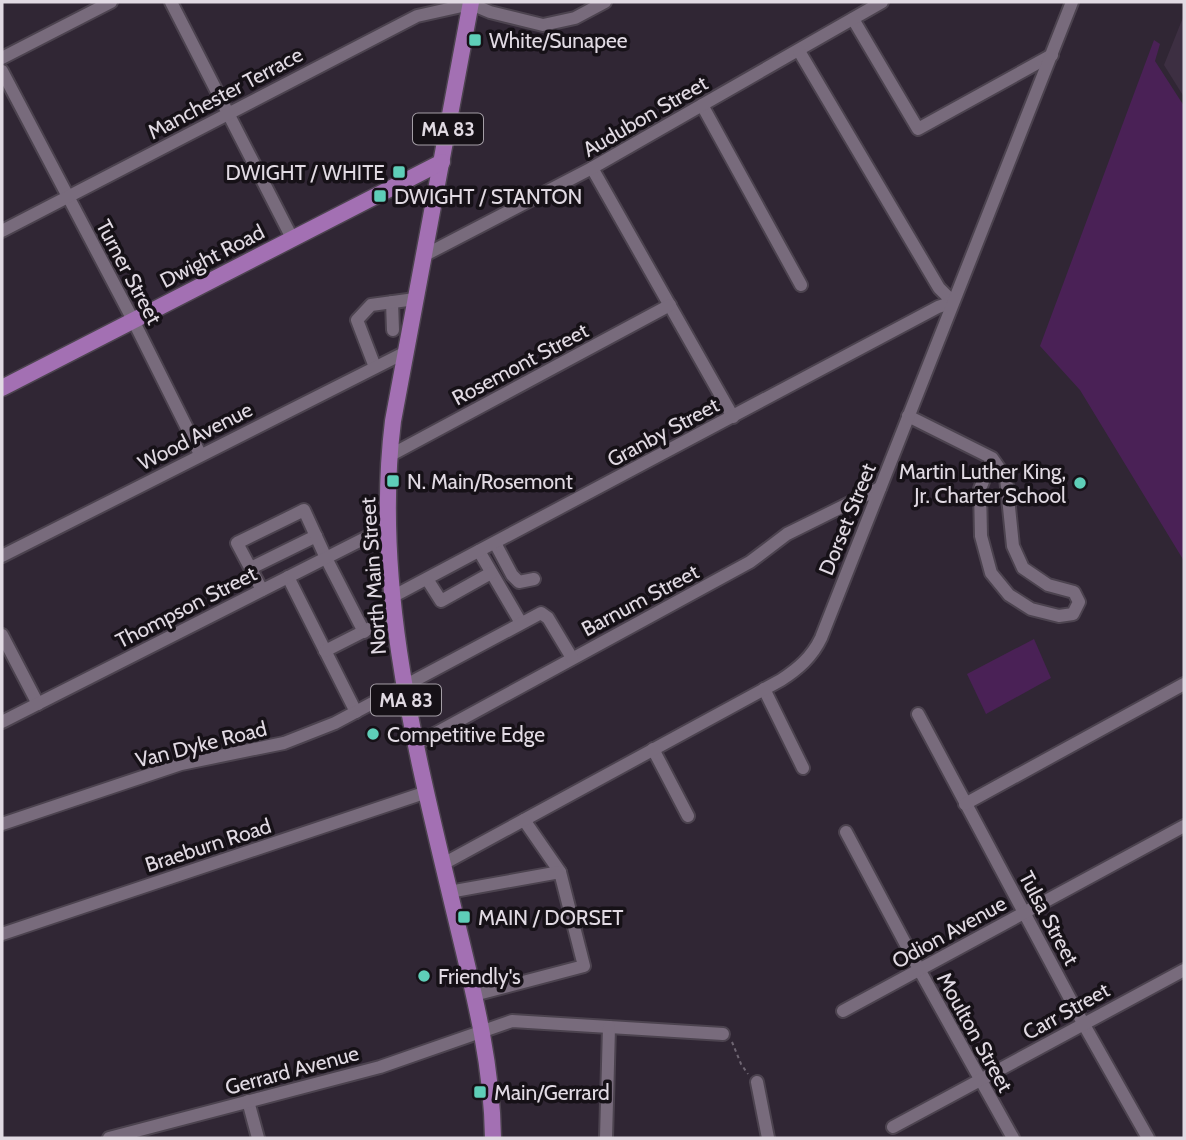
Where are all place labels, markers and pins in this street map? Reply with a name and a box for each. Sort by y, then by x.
place label: White/Sunapee [489,28,628,53]
marker: White/Sunapee [467,32,483,48]
place label: DWIGHT / WHITE [225,160,385,185]
marker: DWIGHT / WHITE [391,164,407,180]
place label: DWIGHT / STANTON [394,184,582,209]
marker: DWIGHT / STANTON [372,188,388,204]
place label: Martin Luther King, Jr. Charter School [899,459,1066,508]
place label: N. Main/Rosemont [407,469,573,494]
marker: N. Main/Rosemont [385,473,401,489]
marker: Martin Luther King, Jr. Charter School [1072,475,1088,491]
place label: Competitive Edge [387,722,545,747]
marker: Competitive Edge [365,726,381,742]
place label: MAIN / DORSET [478,905,624,930]
marker: MAIN / DORSET [456,909,472,925]
place label: Friendly's [438,964,521,989]
marker: Friendly's [416,968,432,984]
place label: Main/Gerrard [494,1080,610,1105]
marker: Main/Gerrard [472,1084,488,1100]

